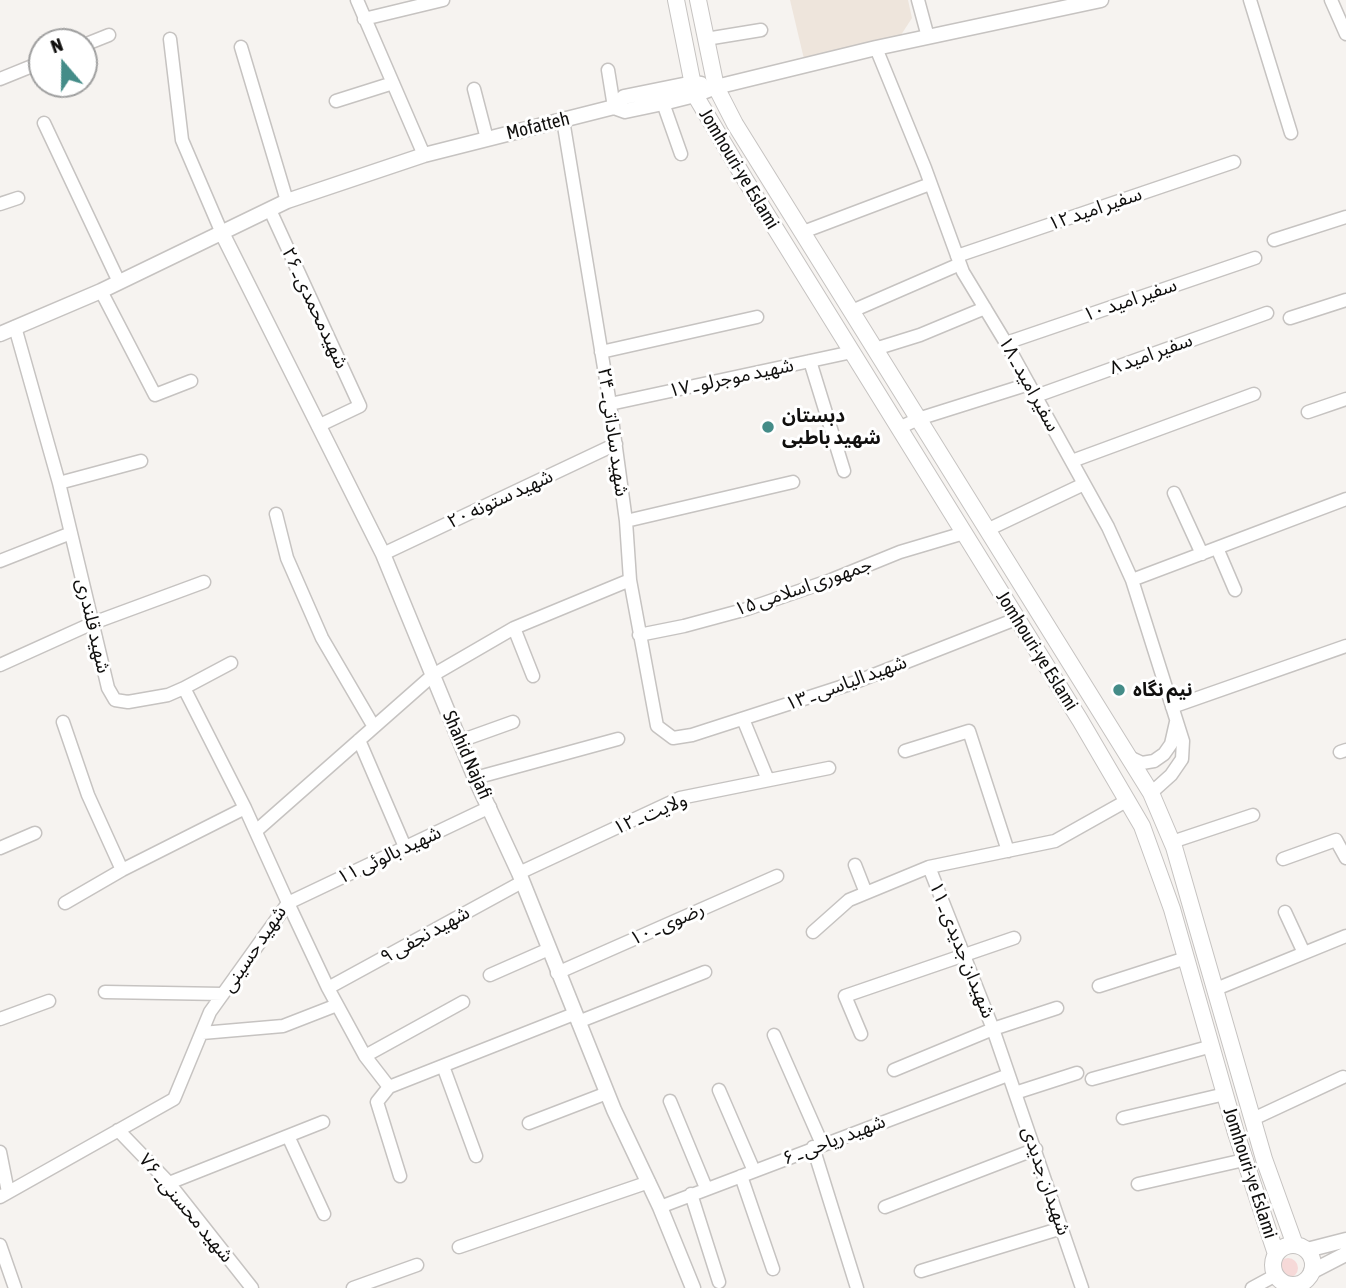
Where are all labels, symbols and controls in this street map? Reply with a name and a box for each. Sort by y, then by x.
north arrow [28,28,98,98]
text: N [47,33,66,57]
street label: Jomhouri-ye Eslami [694,105,784,233]
street label: Mofatteh [504,107,572,145]
street label: سفیر امید ۱۲ [1045,182,1145,236]
street label: شهیدمحمدی ـ ۲۶ [277,244,353,372]
street label: سفیر امید ۱۰ [1080,273,1180,327]
street label: سفیر امید ۸ [1106,328,1196,380]
street label: سفیر امید ـ ۱۸ [994,332,1064,436]
street label: شهید موجرلو ـ ۱۷ [666,354,796,402]
street label: شهید ساداتی ـ ۲۴ [593,366,633,498]
place label: دبستان شهید باطبی [782,405,881,449]
marker: دبستان شهید باطبی [760,419,776,435]
street label: شهید ستونه ۲۰ [444,465,556,533]
street label: جمهوری اسلامی ۱۵ [731,553,875,621]
street label: شهید قلندری [71,576,115,676]
street label: Jomhouri-ye Eslami [991,587,1083,715]
street label: شهید الیاسی ـ ۱۳ [782,651,910,715]
place label: نیم نگاه [1133,679,1193,701]
marker: نیم نگاه [1111,682,1127,698]
street label: Shahid Najafi [437,707,497,803]
street label: ولایت ـ ۱۲ [610,788,690,840]
street label: شهید بالوئی ۱۱ [333,821,445,889]
street label: شهیدان جدیدی ـ ۱۱ [924,878,1000,1022]
street label: رضوی ـ ۱۰ [626,898,708,950]
street label: شهید حسینی [217,901,291,997]
street label: شهید نجفی ۹ [376,901,474,969]
street label: Jomhouri-ye Eslami [1218,1105,1282,1241]
street label: شهید ریاحی ـ ۶ [779,1110,889,1170]
street label: شهیدان جدیدی [1017,1124,1075,1238]
street label: شهید محسنی ـ ۷۶ [134,1149,238,1267]

